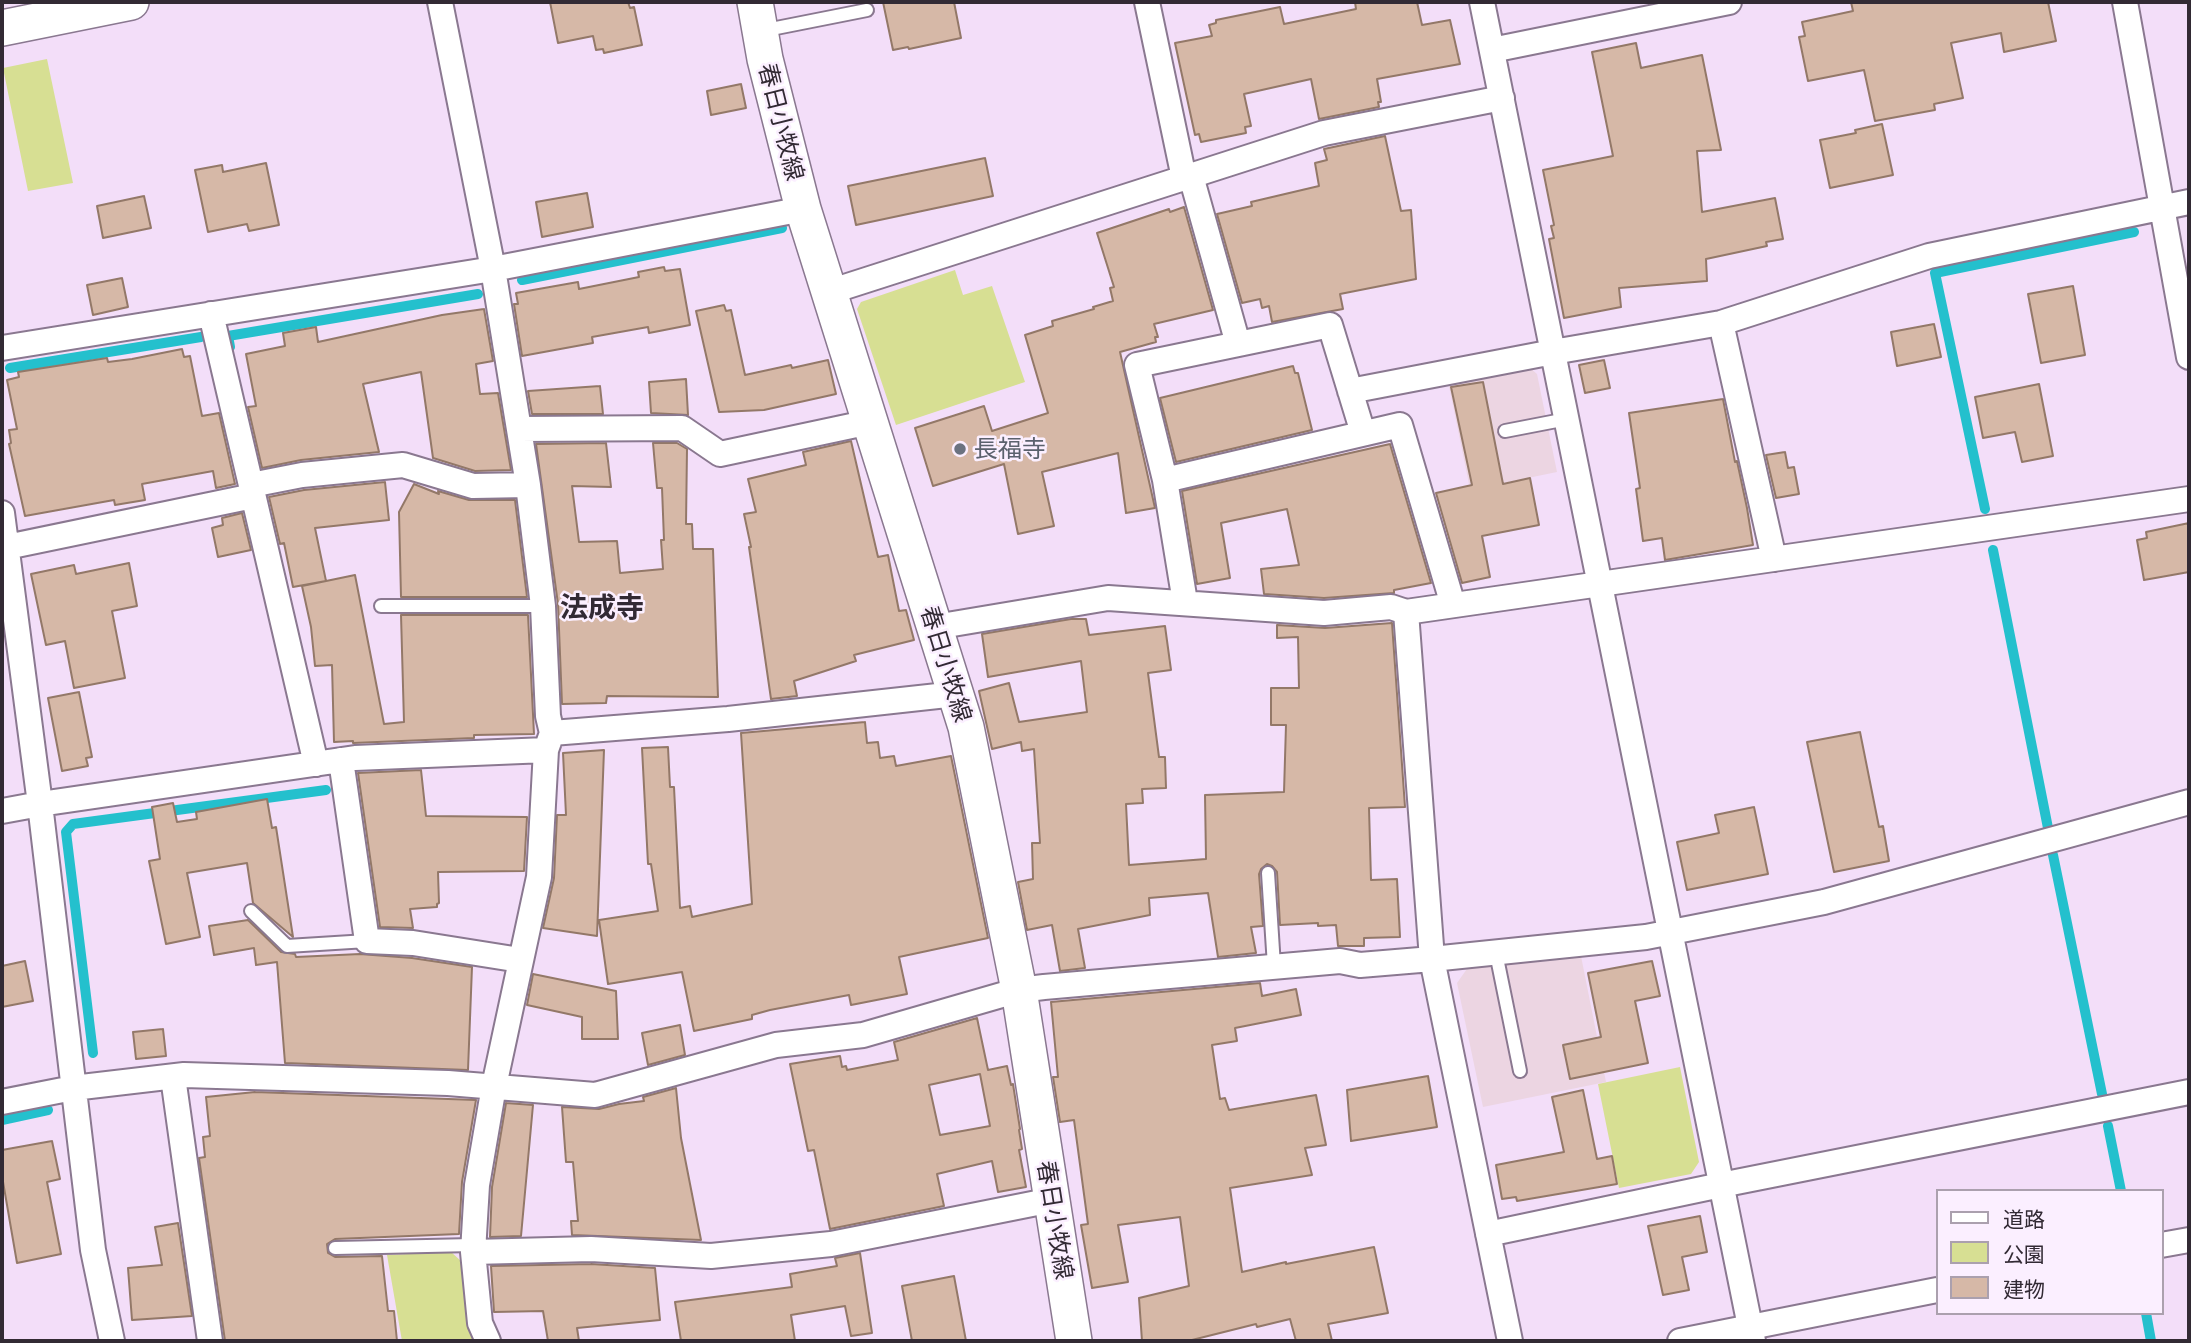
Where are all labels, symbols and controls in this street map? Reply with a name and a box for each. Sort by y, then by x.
street label: 春日小牧線 [753,60,809,184]
place label: 長福寺 [974,435,1046,463]
marker: 長福寺 [952,441,968,457]
district label: 法成寺 [560,591,644,625]
street label: 春日小牧線 [915,602,977,726]
street label: 春日小牧線 [1031,1158,1079,1282]
legend [1936,1189,2163,1315]
text: 道路 [2003,1207,2045,1231]
text: 公園 [2003,1242,2045,1266]
text: 建物 [2003,1277,2045,1301]

